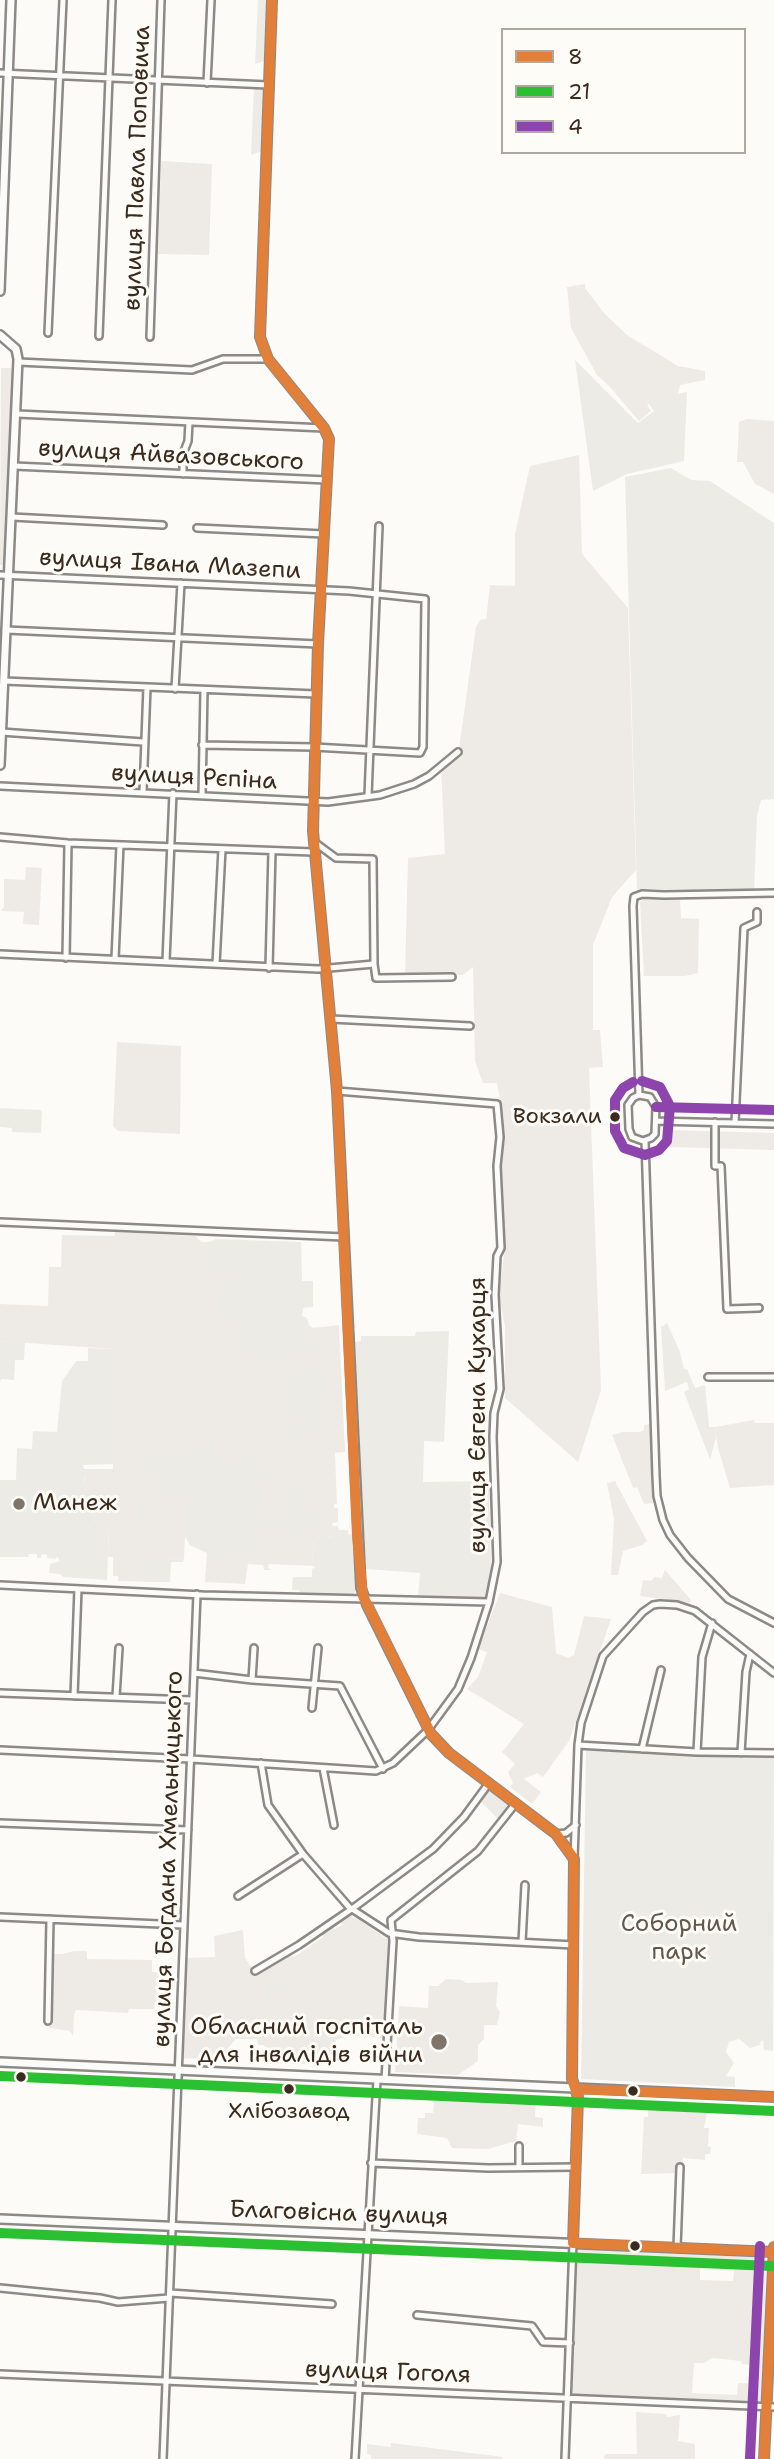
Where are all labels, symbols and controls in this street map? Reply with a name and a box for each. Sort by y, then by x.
street label: вулиця Павла Поповича [119,25,157,311]
legend [501,28,746,154]
text: 8 [568,43,583,71]
text: 21 [568,78,590,106]
text: 4 [568,113,583,141]
street label: вулиця Айвазовського [37,435,305,477]
street label: вулиця Івана Мазепи [38,544,302,586]
street label: вулиця Рєпіна [110,759,278,797]
place label: Вокзали [513,1104,602,1130]
marker: Вокзали [608,1110,622,1124]
street label: вулиця Євгена Кухарця [465,1277,493,1553]
place label: Манеж [33,1490,117,1518]
marker: Манеж [11,1496,27,1512]
street label: вулиця Богдана Хмельницького [148,1670,190,2048]
park label: Соборний парк [621,1911,737,1967]
place label: Обласний госпіталь для інвалідів війни [190,2014,423,2070]
marker: Обласний госпіталь для інвалідів війни [429,2032,449,2052]
unlabelled marker [14,2070,28,2084]
marker: Хлібозавод [282,2082,296,2096]
unlabelled marker [626,2084,640,2098]
place label: Хлібозавод [228,2099,350,2125]
street label: Благовісна вулиця [229,2196,449,2232]
unlabelled marker [628,2239,642,2253]
street label: вулиця Гоголя [305,2356,471,2390]

